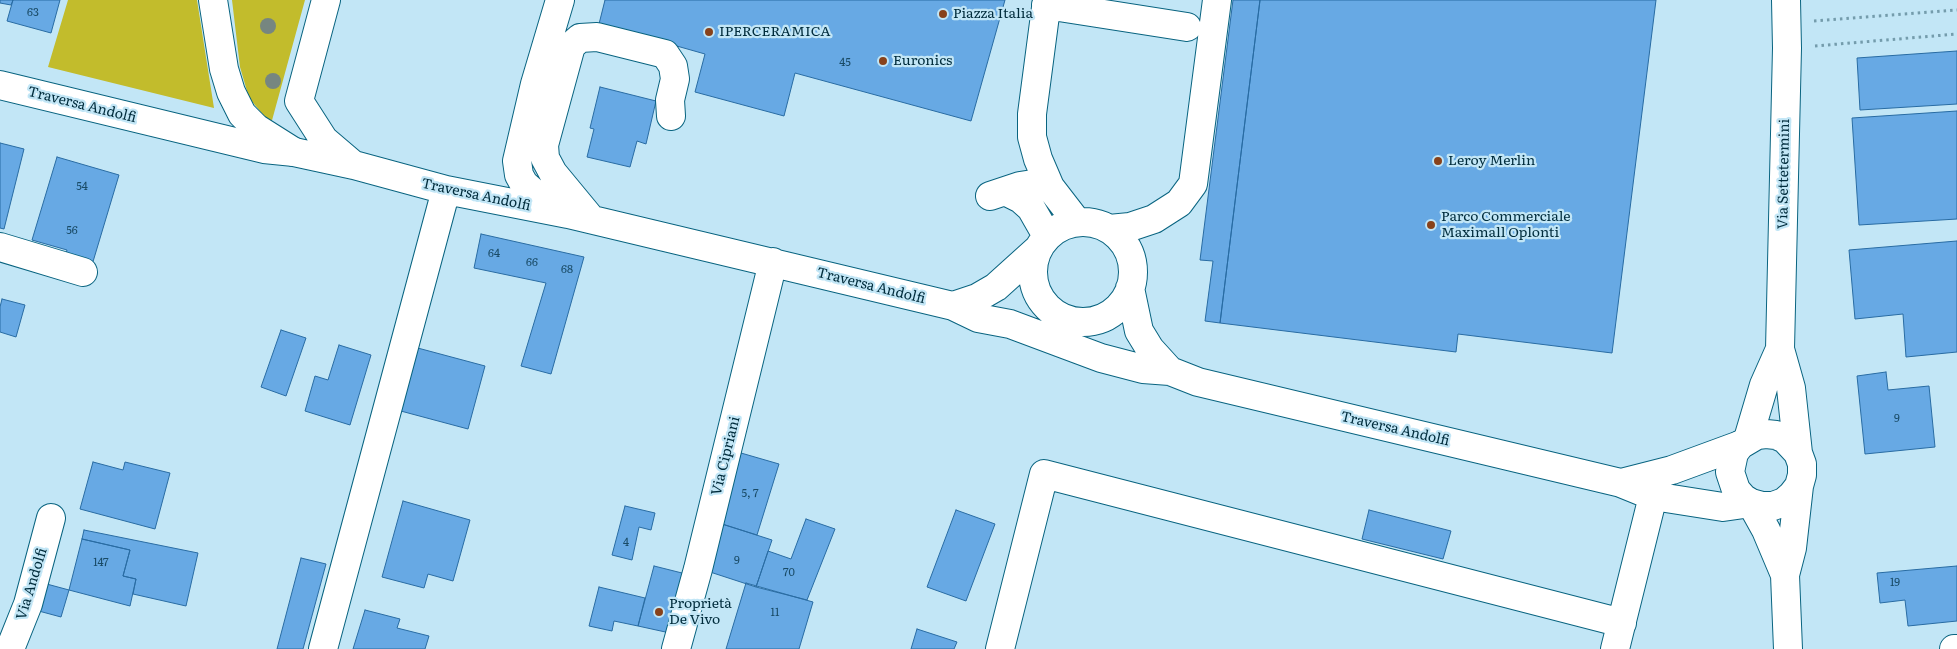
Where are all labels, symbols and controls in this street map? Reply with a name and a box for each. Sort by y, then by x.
house number: 63 [27,6,39,20]
place label: Piazza Italia [953,6,1033,22]
marker: Piazza Italia [937,8,949,20]
place label: IPERCERAMICA [719,24,830,40]
marker: IPERCERAMICA [703,26,715,38]
place label: Euronics [893,53,952,69]
marker: Euronics [877,55,889,67]
house number: 45 [839,56,851,70]
street label: Traversa Andolfi [26,83,138,127]
street label: Via Settetermini [1775,119,1793,229]
place label: Leroy Merlin [1448,153,1535,169]
marker: Leroy Merlin [1432,155,1444,167]
street label: Traversa Andolfi [420,175,532,215]
house number: 54 [76,180,88,194]
place label: Parco Commerciale Maximall Oplonti [1441,209,1571,242]
marker: Parco Commerciale Maximall Oplonti [1425,219,1437,231]
house number: 56 [66,224,78,238]
house number: 64 [488,247,500,261]
house number: 66 [526,256,538,270]
house number: 68 [561,263,573,277]
street label: Traversa Andolfi [815,264,927,308]
street label: Traversa Andolfi [1339,408,1451,450]
house number: 9 [1894,412,1900,426]
street label: Via Cipriani [708,415,744,497]
house number: 5, 7 [742,487,758,501]
house number: 4 [623,536,629,550]
street label: Via Andolfi [13,546,51,622]
house number: 9 [734,554,740,568]
house number: 147 [93,556,109,570]
house number: 70 [783,566,795,580]
house number: 19 [1890,576,1900,590]
place label: Proprietà De Vivo [669,596,732,628]
marker: Proprietà De Vivo [653,606,665,618]
house number: 11 [771,606,779,620]

